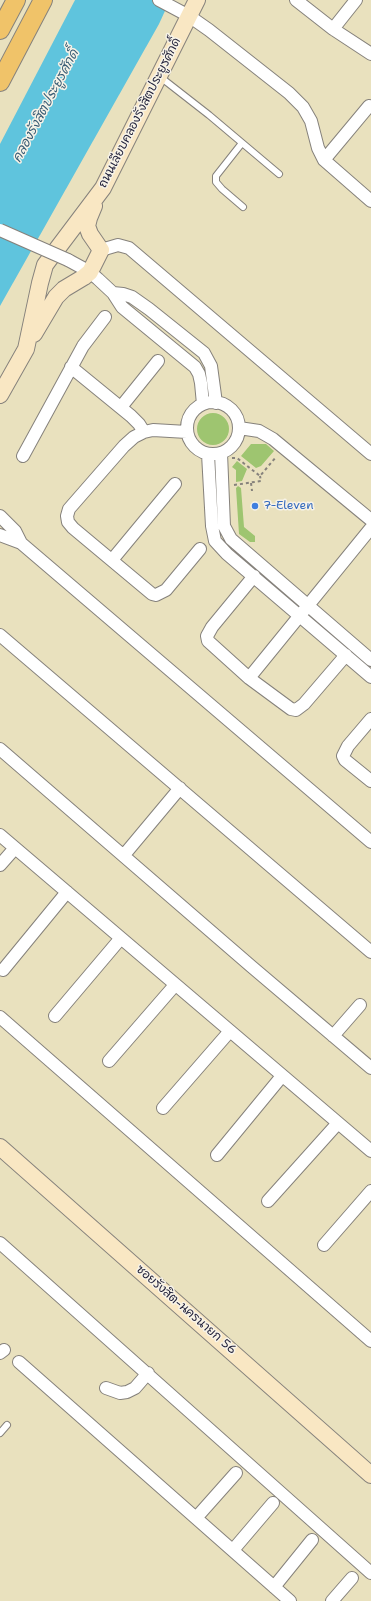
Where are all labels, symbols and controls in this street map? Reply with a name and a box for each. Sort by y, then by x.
street label: ถนนเลียบคลองรังสิตประยูรศักดิ์ [96,36,184,190]
water label: คลองรังสิตประยูรศักดิ์ [10,47,82,165]
place label: 7-Eleven [263,499,314,513]
marker: 7-Eleven [250,501,260,511]
street label: ซอยรังสิต-นครนายก 56 [133,1262,239,1358]

